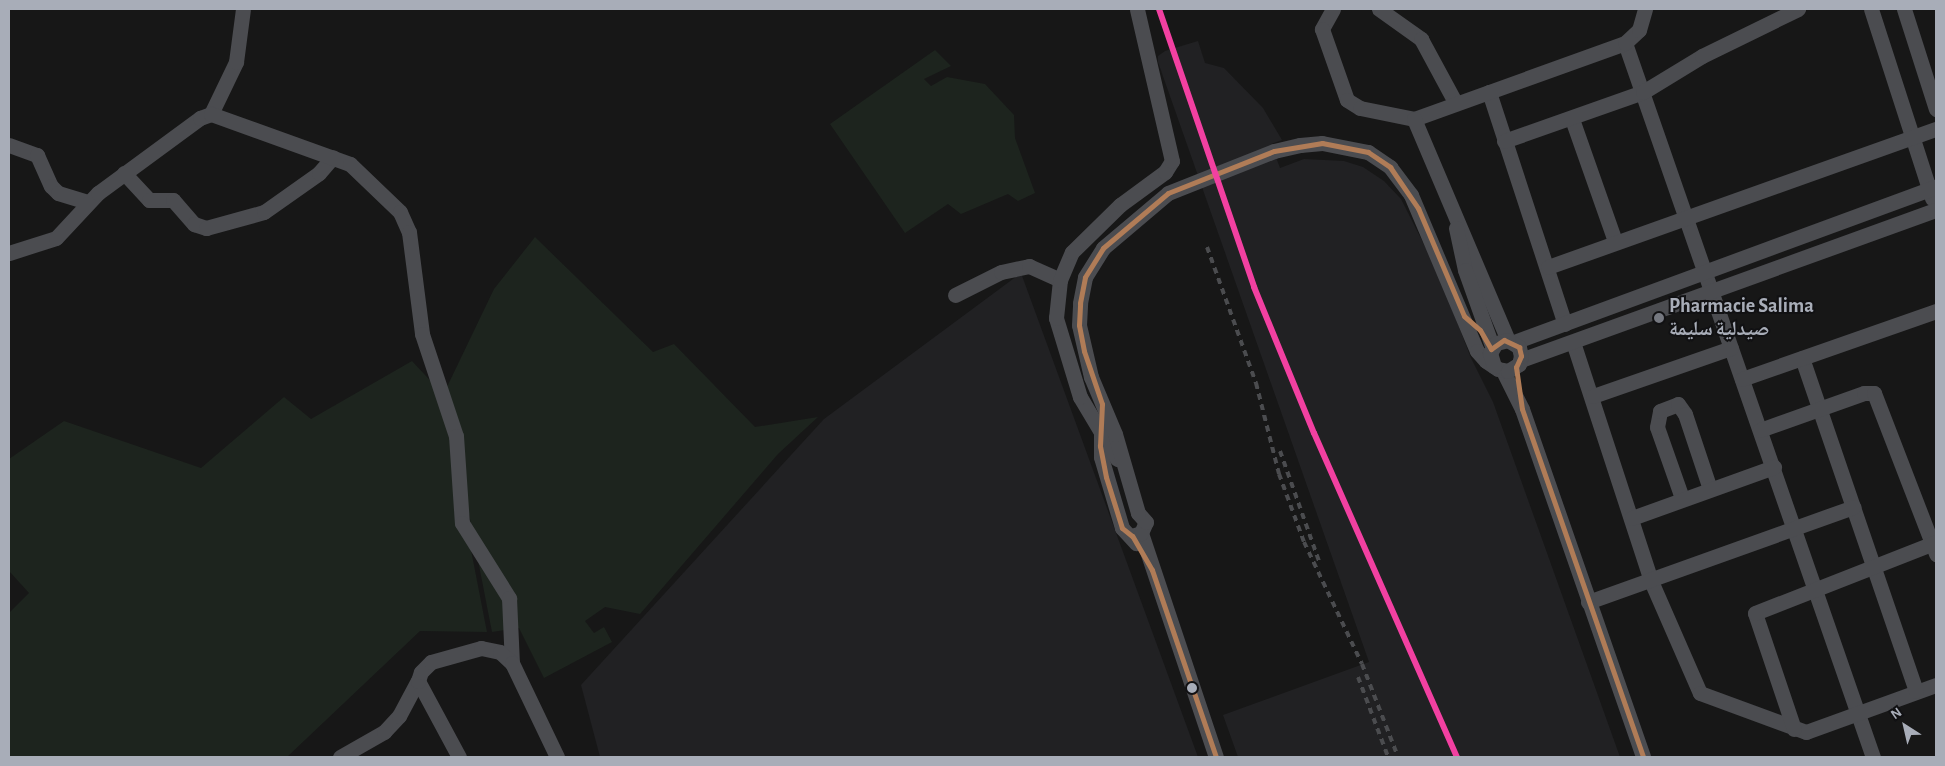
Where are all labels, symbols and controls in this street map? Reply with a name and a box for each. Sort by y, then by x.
place label: Pharmacie Salima صيدلية سليمة [1669,294,1814,341]
marker: Pharmacie Salima صيدلية سليمة [1653,312,1665,324]
unlabelled marker [1187,683,1197,693]
north arrow [1880,701,1930,751]
text: N [1888,705,1904,722]

